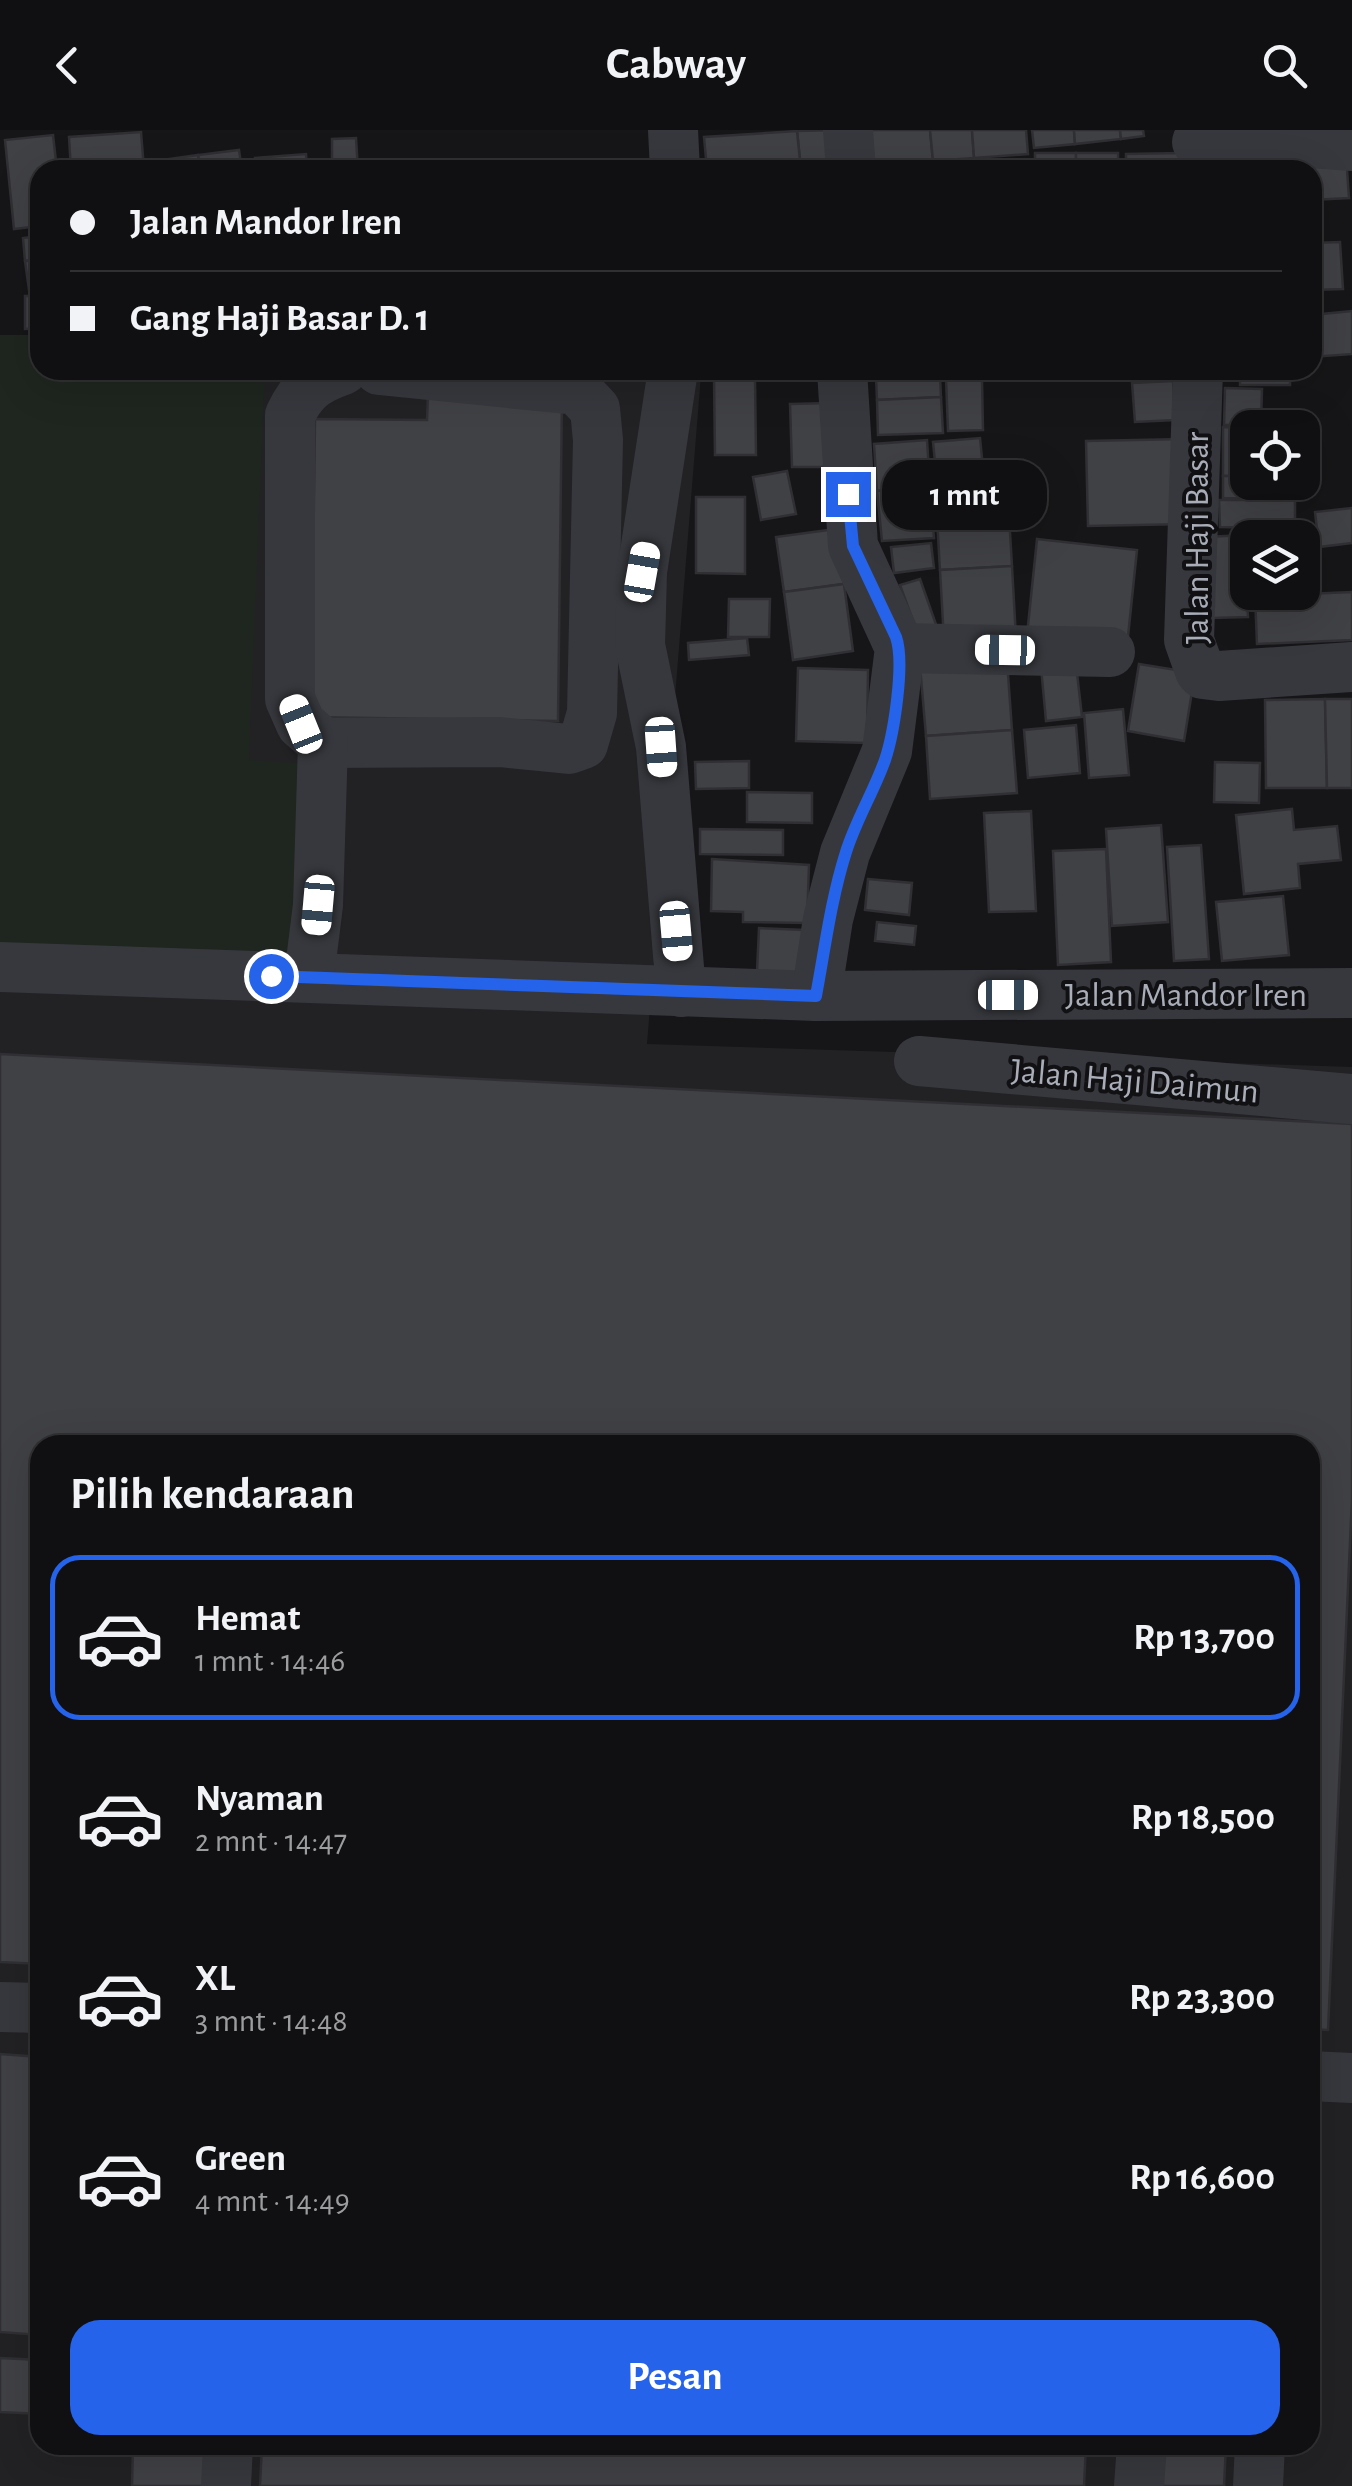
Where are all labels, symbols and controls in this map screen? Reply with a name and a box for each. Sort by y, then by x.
icon: back [40,38,95,93]
icon: search [1257,38,1312,93]
text: Cabway [606,42,746,87]
text: Jalan Mandor Iren [130,204,402,242]
text: Gang Haji Basar D. 1 [130,300,429,338]
map controls [1230,410,1320,610]
button: locate [1230,410,1320,500]
street label: Jalan Haji Basar [1180,431,1215,644]
callout: 1 mnt [883,459,1048,529]
route end [826,472,871,517]
text: 1 mnt [930,479,999,511]
button: layers [1230,520,1320,610]
car [622,540,662,604]
car [975,634,1035,666]
car [276,691,326,757]
car [644,716,678,778]
car [300,874,336,936]
car [658,900,694,962]
route start [249,954,294,999]
street label: Jalan Mandor Iren [1065,978,1307,1013]
car [978,980,1038,1010]
street label: Jalan Haji Daimun [1010,1053,1260,1110]
text: Pilih kendaraan [70,1472,355,1517]
icon: car [75,1593,165,1683]
text: Hemat [195,1600,300,1638]
text: Rp 13,700 [1133,1619,1275,1657]
text: 1 mnt · 14:46 [195,1645,345,1677]
icon: car [75,1773,165,1863]
text: Nyaman [195,1780,324,1818]
text: Rp 18,500 [1131,1799,1275,1837]
text: 2 mnt · 14:47 [195,1825,347,1857]
icon: car [75,1953,165,2043]
text: XL [195,1960,235,1998]
text: Rp 23,300 [1129,1979,1275,2017]
text: 3 mnt · 14:48 [195,2005,348,2037]
icon: car [75,2133,165,2223]
text: Green [195,2140,286,2178]
text: Rp 16,600 [1129,2159,1275,2197]
text: 4 mnt · 14:49 [195,2185,350,2217]
button: Pesan [70,2320,1280,2435]

